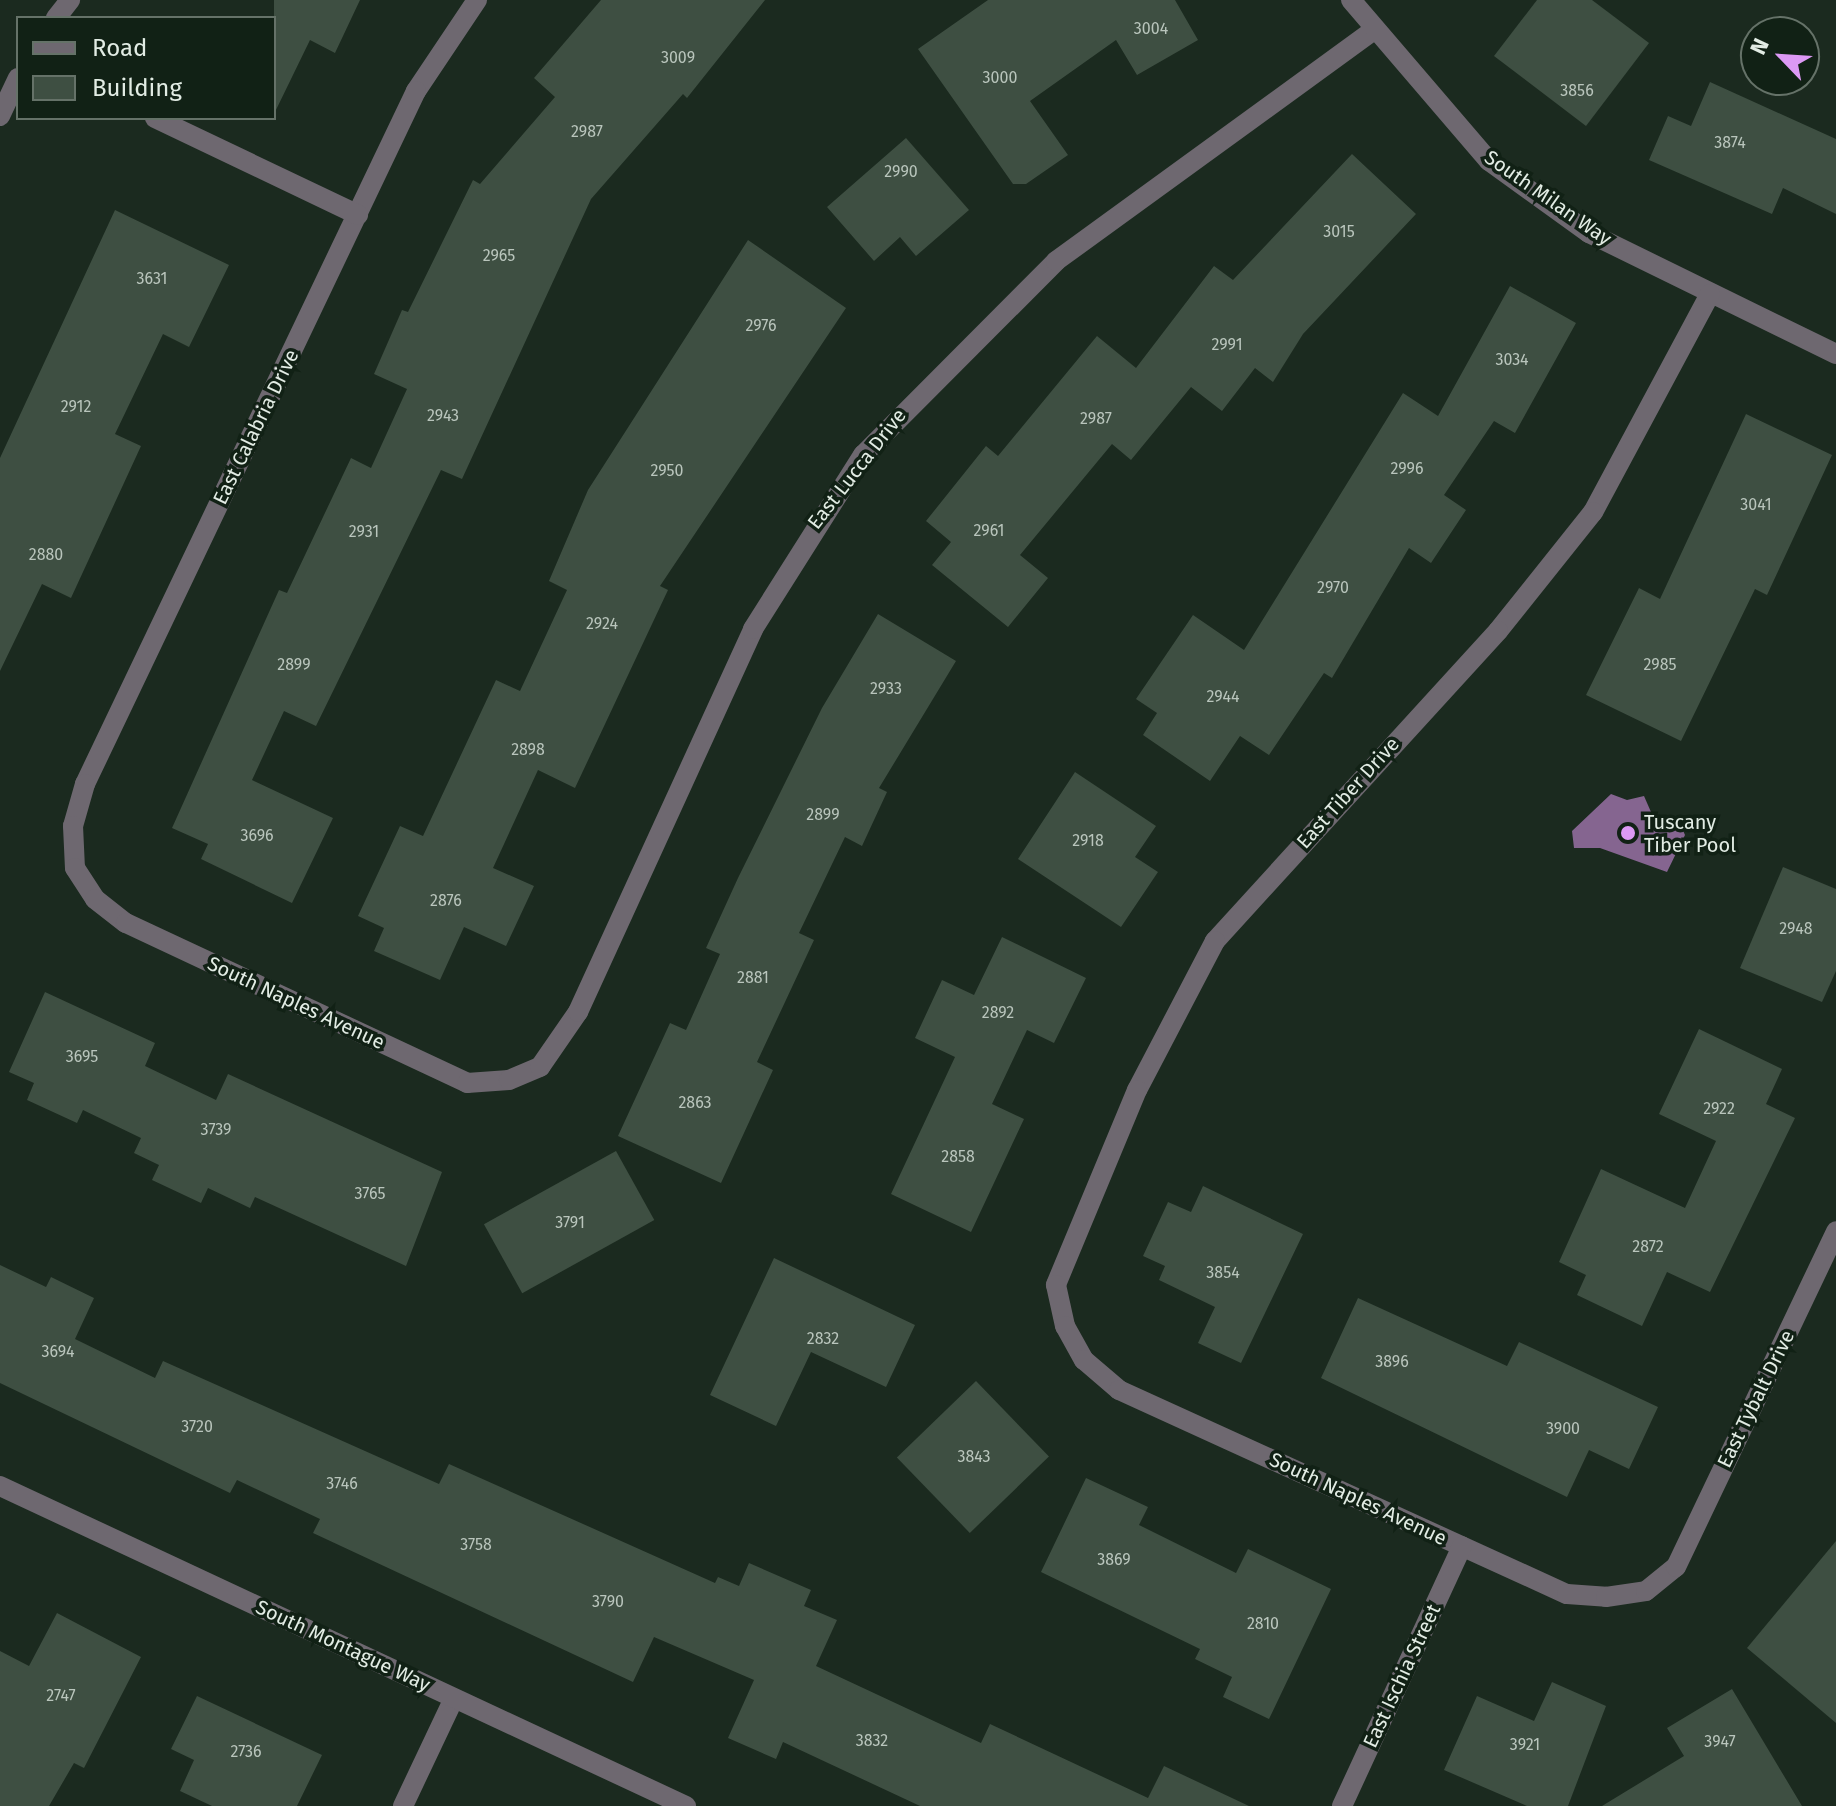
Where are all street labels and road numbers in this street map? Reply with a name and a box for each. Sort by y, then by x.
street label: South Milan Way [1480,145,1616,251]
street label: East Calabria Drive [208,346,304,508]
street label: East Lucca Drive [803,404,911,534]
street label: East Tiber Drive [1292,732,1404,854]
street label: South Naples Avenue [204,951,388,1055]
street label: East Tybalt Drive [1712,1326,1800,1472]
street label: South Naples Avenue [1266,1447,1450,1551]
street label: South Montague Way [252,1595,434,1697]
street label: East Ischia Street [1358,1600,1446,1752]

